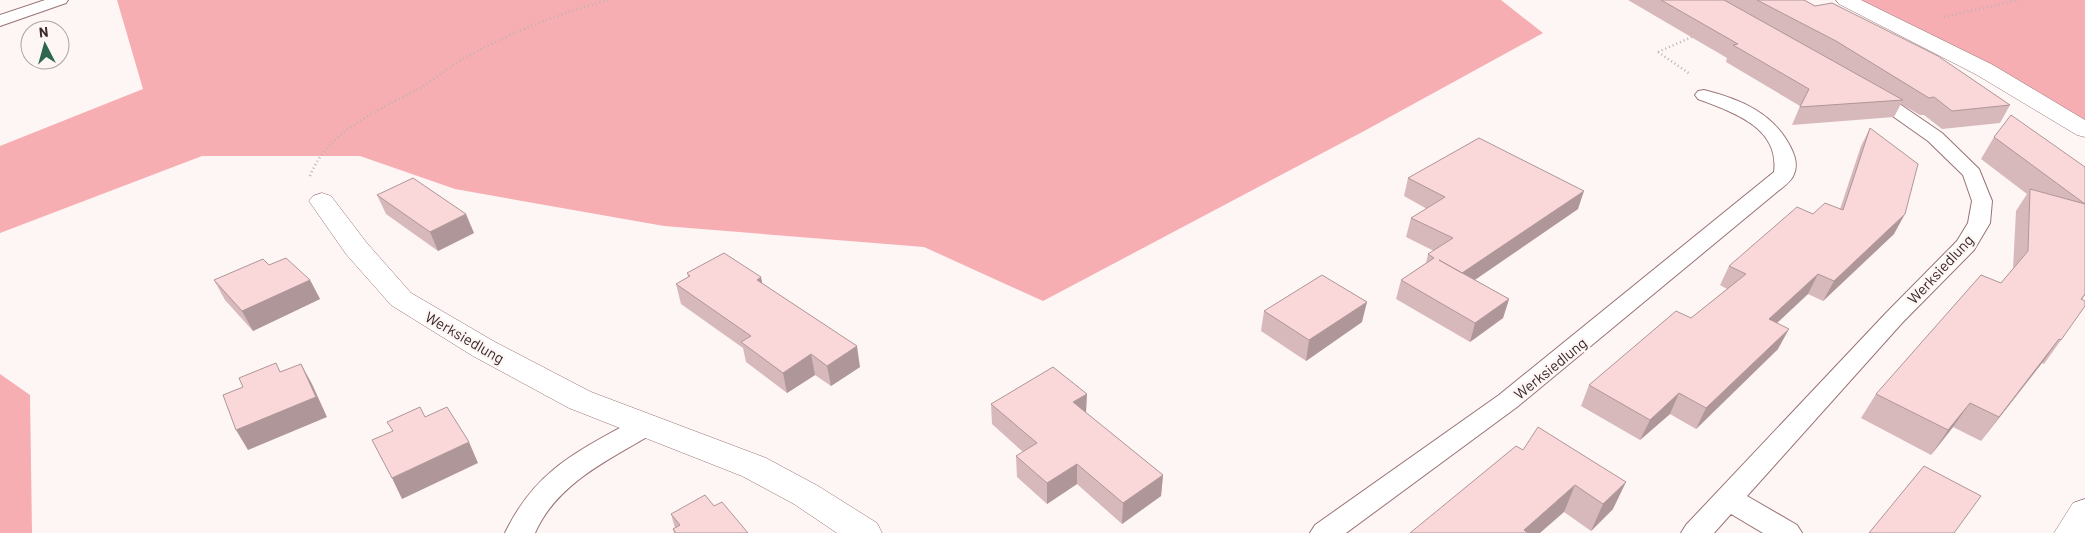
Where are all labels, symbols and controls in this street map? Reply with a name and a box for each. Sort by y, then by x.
north arrow [20,20,70,70]
text: N [38,23,49,41]
street label: Werksiedlung [1903,231,1977,307]
street label: Werksiedlung [422,307,508,367]
street label: Werksiedlung [1510,333,1590,403]

